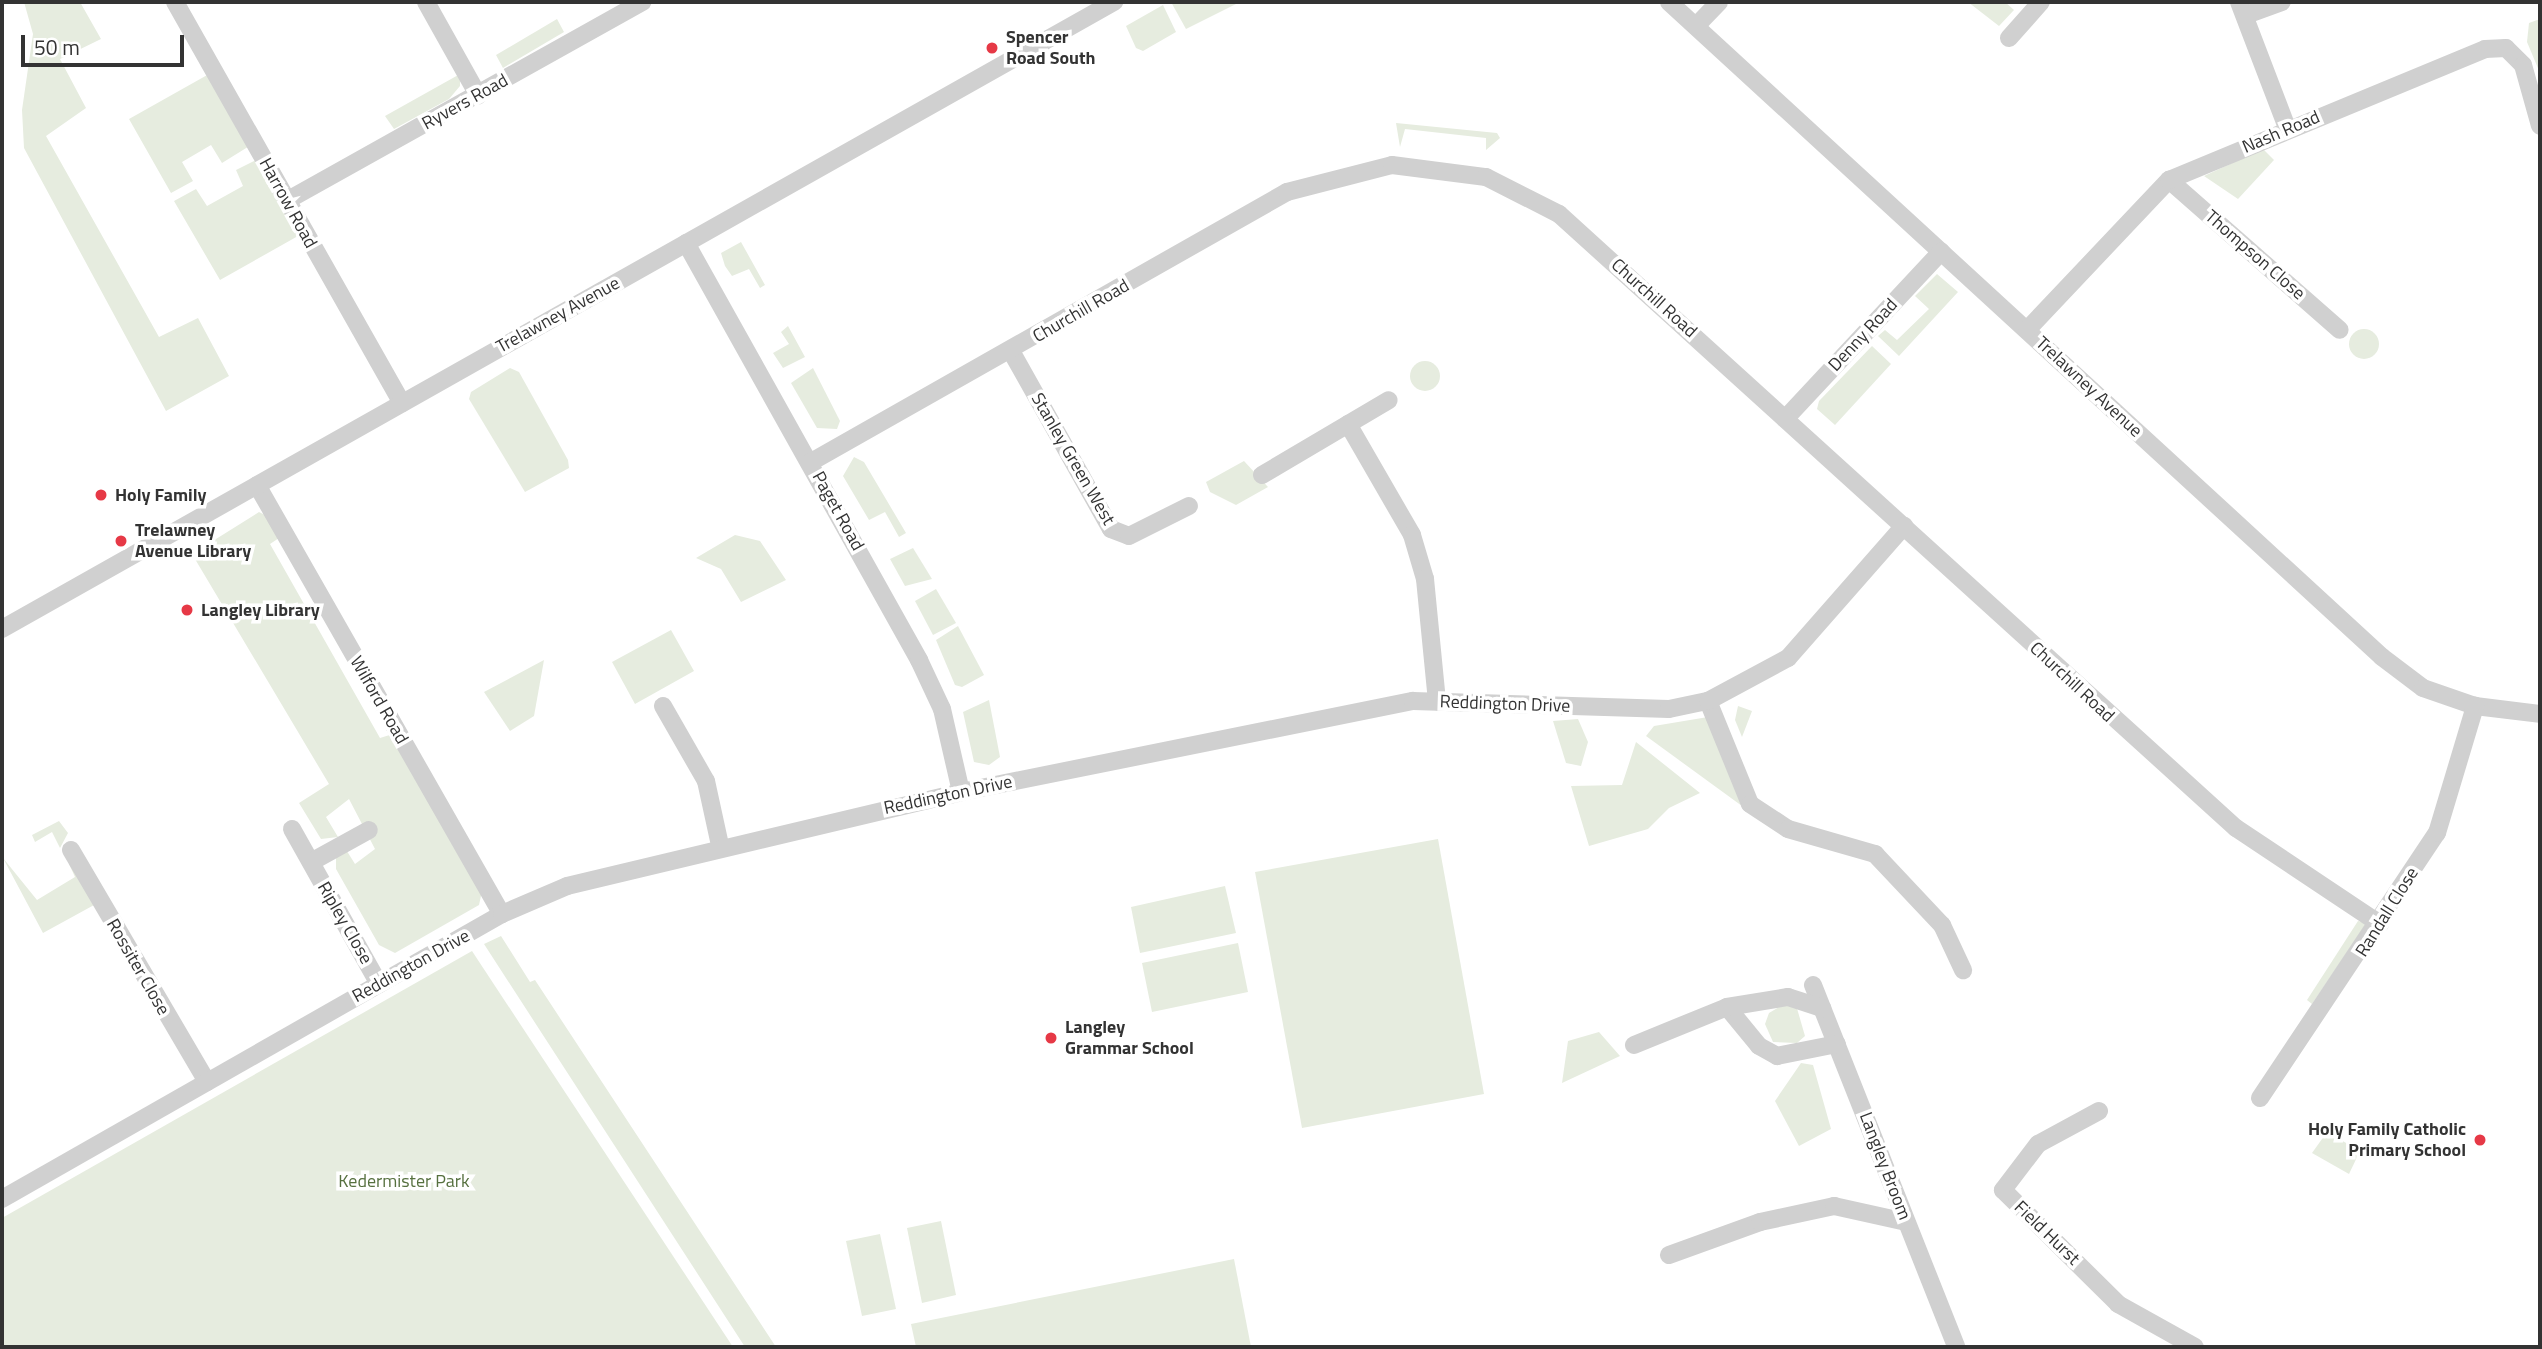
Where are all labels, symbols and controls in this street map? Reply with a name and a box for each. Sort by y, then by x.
scale bar [24,21,187,65]
place label: Spencer Road South [1006,27,1095,70]
text: 50 m [34,31,80,63]
marker: Spencer Road South [984,40,1000,56]
street label: Ryvers Road [418,70,512,134]
street label: Nash Road [2239,106,2323,158]
street label: Harrow Road [254,154,322,252]
street label: Thompson Close [2201,206,2309,304]
street label: Churchill Road [1607,254,1701,342]
street label: Trelawney Avenue [493,272,623,358]
street label: Churchill Road [1029,275,1133,347]
street label: Denny Road [1824,294,1902,376]
street label: Trelawney Avenue [2031,332,2147,442]
street label: Stanley Green West [1026,389,1120,529]
street label: Paget Road [807,468,869,554]
place label: Holy Family [115,484,207,506]
marker: Holy Family [93,487,109,503]
place label: Trelawney Avenue Library [135,520,251,562]
marker: Trelawney Avenue Library [113,533,129,549]
place label: Langley Library [201,599,320,621]
marker: Langley Library [179,602,195,618]
street label: Churchill Road [2025,637,2119,727]
street label: Wilford Road [345,652,413,748]
street label: Reddington Drive [1439,691,1571,717]
street label: Reddington Drive [882,771,1014,819]
street label: Randall Close [2351,863,2423,961]
street label: Ripley Close [313,878,377,968]
street label: Rossiter Close [102,915,174,1019]
street label: Reddington Drive [349,925,473,1007]
place label: Langley Grammar School [1065,1017,1194,1060]
marker: Langley Grammar School [1043,1030,1059,1046]
street label: Langley Broom [1855,1109,1915,1223]
place label: Holy Family Catholic Primary School [2308,1119,2466,1162]
marker: Holy Family Catholic Primary School [2472,1132,2488,1148]
park label: Kedermister Park [338,1170,470,1192]
street label: Field Hurst [2010,1196,2084,1270]

